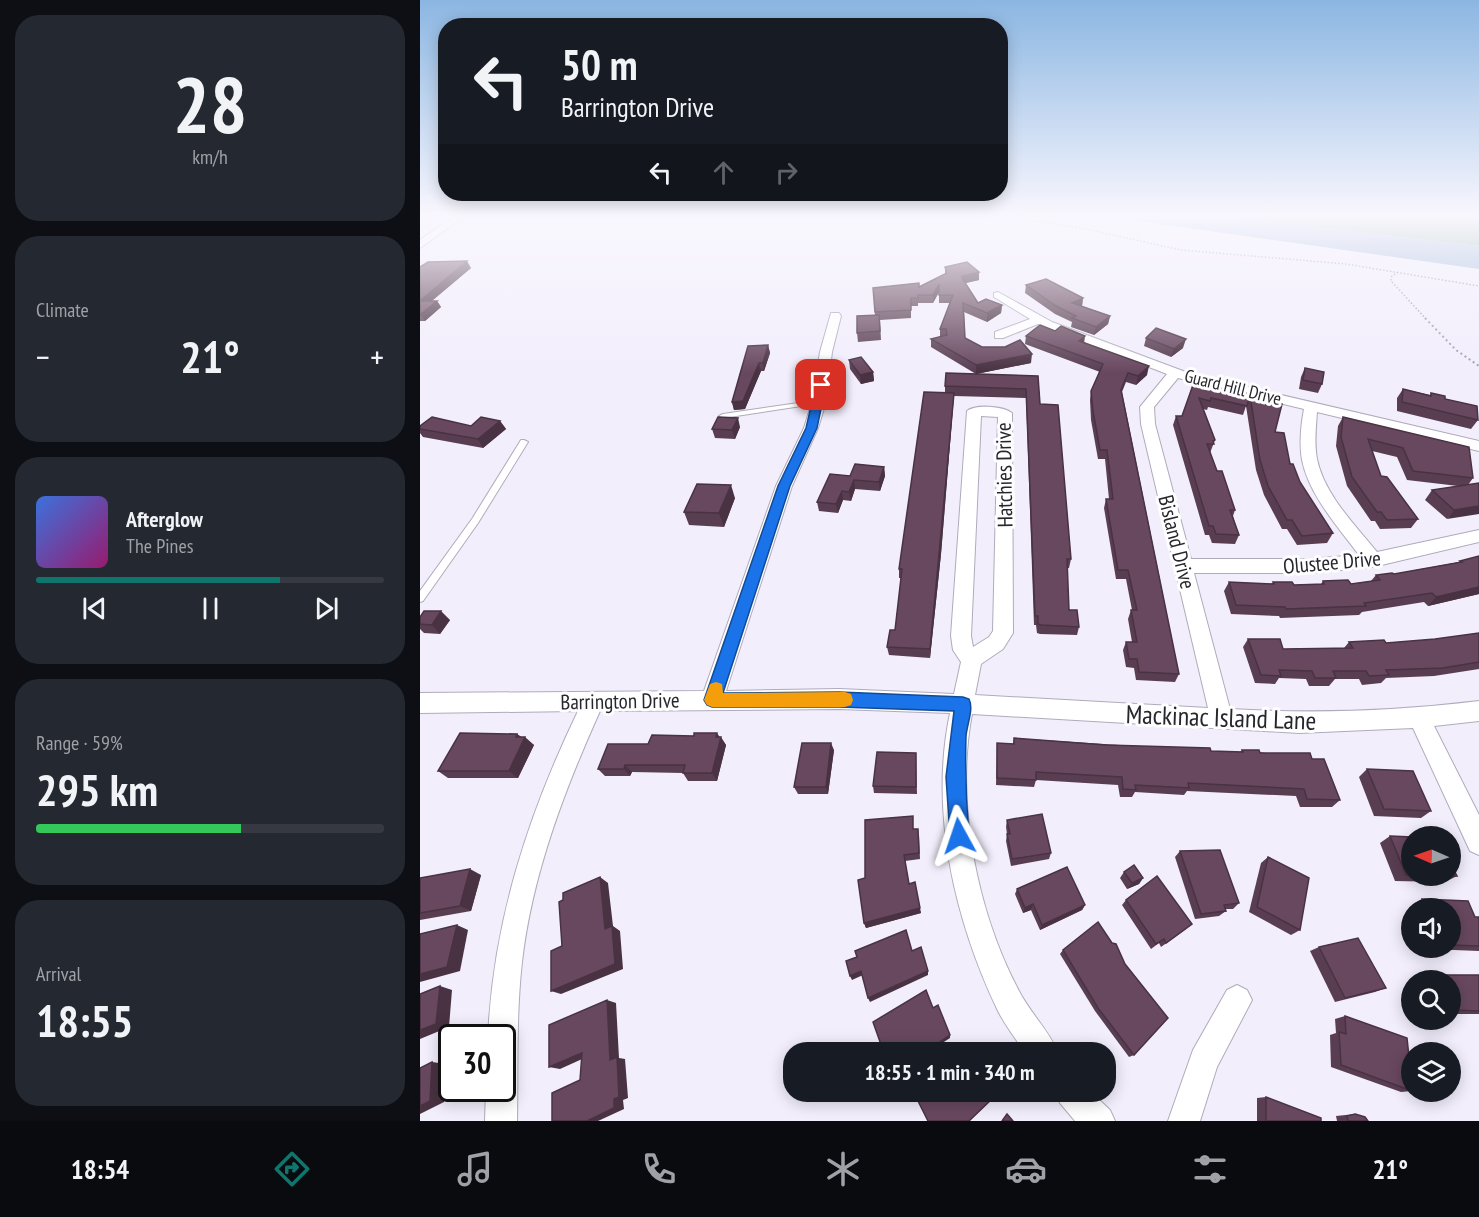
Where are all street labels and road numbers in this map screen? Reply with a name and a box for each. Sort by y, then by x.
street label: Guard Hill Drive [1182,364,1284,410]
street label: Hatchies Drive [990,422,1018,528]
street label: Bisland Drive [1152,492,1202,592]
street label: Olustee Drive [1282,544,1382,580]
street label: Barrington Drive [560,686,680,716]
street label: Mackinac Island Lane [1125,697,1317,737]

